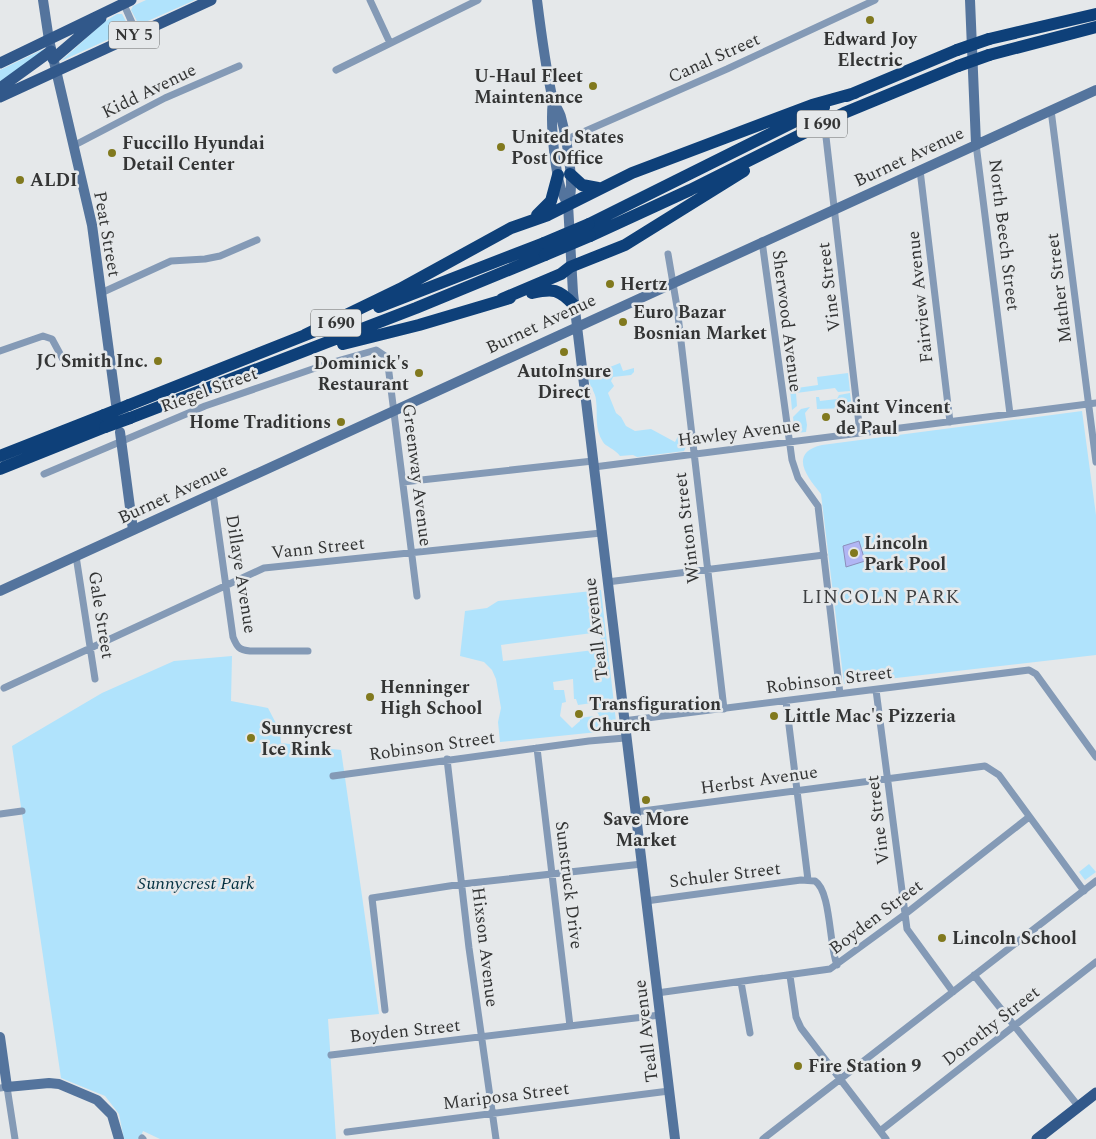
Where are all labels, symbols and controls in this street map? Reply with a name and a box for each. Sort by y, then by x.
marker: Edward Joy Electric [864,14,876,26]
road number: NY 5 [109,22,159,48]
street label: Canal Street [664,26,764,90]
place label: Edward Joy Electric [823,26,918,74]
street label: Kidd Avenue [97,56,201,126]
place label: U-Haul Fleet Maintenance [474,63,583,111]
marker: U-Haul Fleet Maintenance [587,80,599,92]
road number: I 690 [797,110,847,138]
street label: Burnet Avenue [850,120,968,194]
place label: United States Post Office [511,124,624,172]
place label: Fuccillo Hyundai Detail Center [122,130,265,178]
marker: United States Post Office [495,141,507,153]
marker: Fuccillo Hyundai Detail Center [106,147,118,159]
street label: North Beech Street [981,157,1027,313]
place label: ALDI [30,167,77,194]
marker: ALDI [14,174,26,186]
street label: Peat Street [86,189,128,279]
street label: Fairview Avenue [900,230,940,364]
street label: Mather Street [1039,232,1079,344]
street label: Vine Street [810,241,848,333]
street label: Sherwood Avenue [765,248,809,394]
place label: Hertz [620,271,668,298]
marker: Hertz [604,278,616,290]
street label: Burnet Avenue [482,287,600,361]
place label: Euro Bazar Bosnian Market [633,299,767,347]
road number: I 690 [311,309,361,336]
marker: Euro Bazar Bosnian Market [617,316,629,328]
marker: AutoInsure Direct [558,346,570,358]
place label: JC Smith Inc. [36,348,148,375]
place label: Dominick's Restaurant [314,350,409,398]
marker: JC Smith Inc. [152,355,164,367]
place label: AutoInsure Direct [517,358,611,406]
street label: Riegel Street [157,360,261,420]
marker: Dominick's Restaurant [413,367,425,379]
place label: Saint Vincent de Paul [836,394,950,442]
street label: Greenway Avenue [395,402,439,548]
place label: Home Traditions [189,409,331,436]
marker: Saint Vincent de Paul [820,411,832,423]
street label: Hawley Avenue [676,412,802,454]
marker: Home Traditions [335,416,347,428]
street label: Burnet Avenue [114,457,232,531]
street label: Winton Street [667,471,707,585]
street label: Dillaye Avenue [218,513,264,635]
street label: Vann Street [270,530,366,566]
place label: Lincoln Park Pool [864,530,946,578]
marker: Lincoln Park Pool [848,547,860,559]
street label: Gale Street [81,569,121,661]
street label: Teall Avenue [576,576,616,682]
district label: LINCOLN PARK [802,583,960,612]
street label: Robinson Street [764,659,894,701]
place label: Henninger High School [380,674,482,722]
marker: Henninger High School [364,691,376,703]
place label: Transfiguration Church [589,691,721,739]
place label: Little Mac's Pizzeria [784,703,956,730]
marker: Transfiguration Church [573,708,585,720]
marker: Little Mac's Pizzeria [768,710,780,722]
place label: Sunnycrest Ice Rink [261,715,353,763]
street label: Robinson Street [367,724,497,768]
marker: Sunnycrest Ice Rink [245,732,257,744]
street label: Herbst Avenue [698,758,820,802]
street label: Vine Street [859,774,897,866]
marker: Save More Market [640,794,652,806]
place label: Save More Market [603,806,689,854]
street label: Sunstruck Drive [548,819,590,951]
street label: Schuler Street [668,855,782,895]
park label: Sunnycrest Park [138,870,255,897]
street label: Boyden Street [823,873,929,961]
street label: Hixson Avenue [464,885,506,1009]
place label: Lincoln School [952,925,1077,952]
marker: Lincoln School [936,932,948,944]
street label: Teall Avenue [626,978,666,1084]
street label: Dorothy Street [936,979,1046,1073]
street label: Boyden Street [348,1012,462,1050]
place label: Fire Station 9 [808,1053,921,1080]
marker: Fire Station 9 [792,1060,804,1072]
street label: Mariposa Street [441,1075,571,1117]

